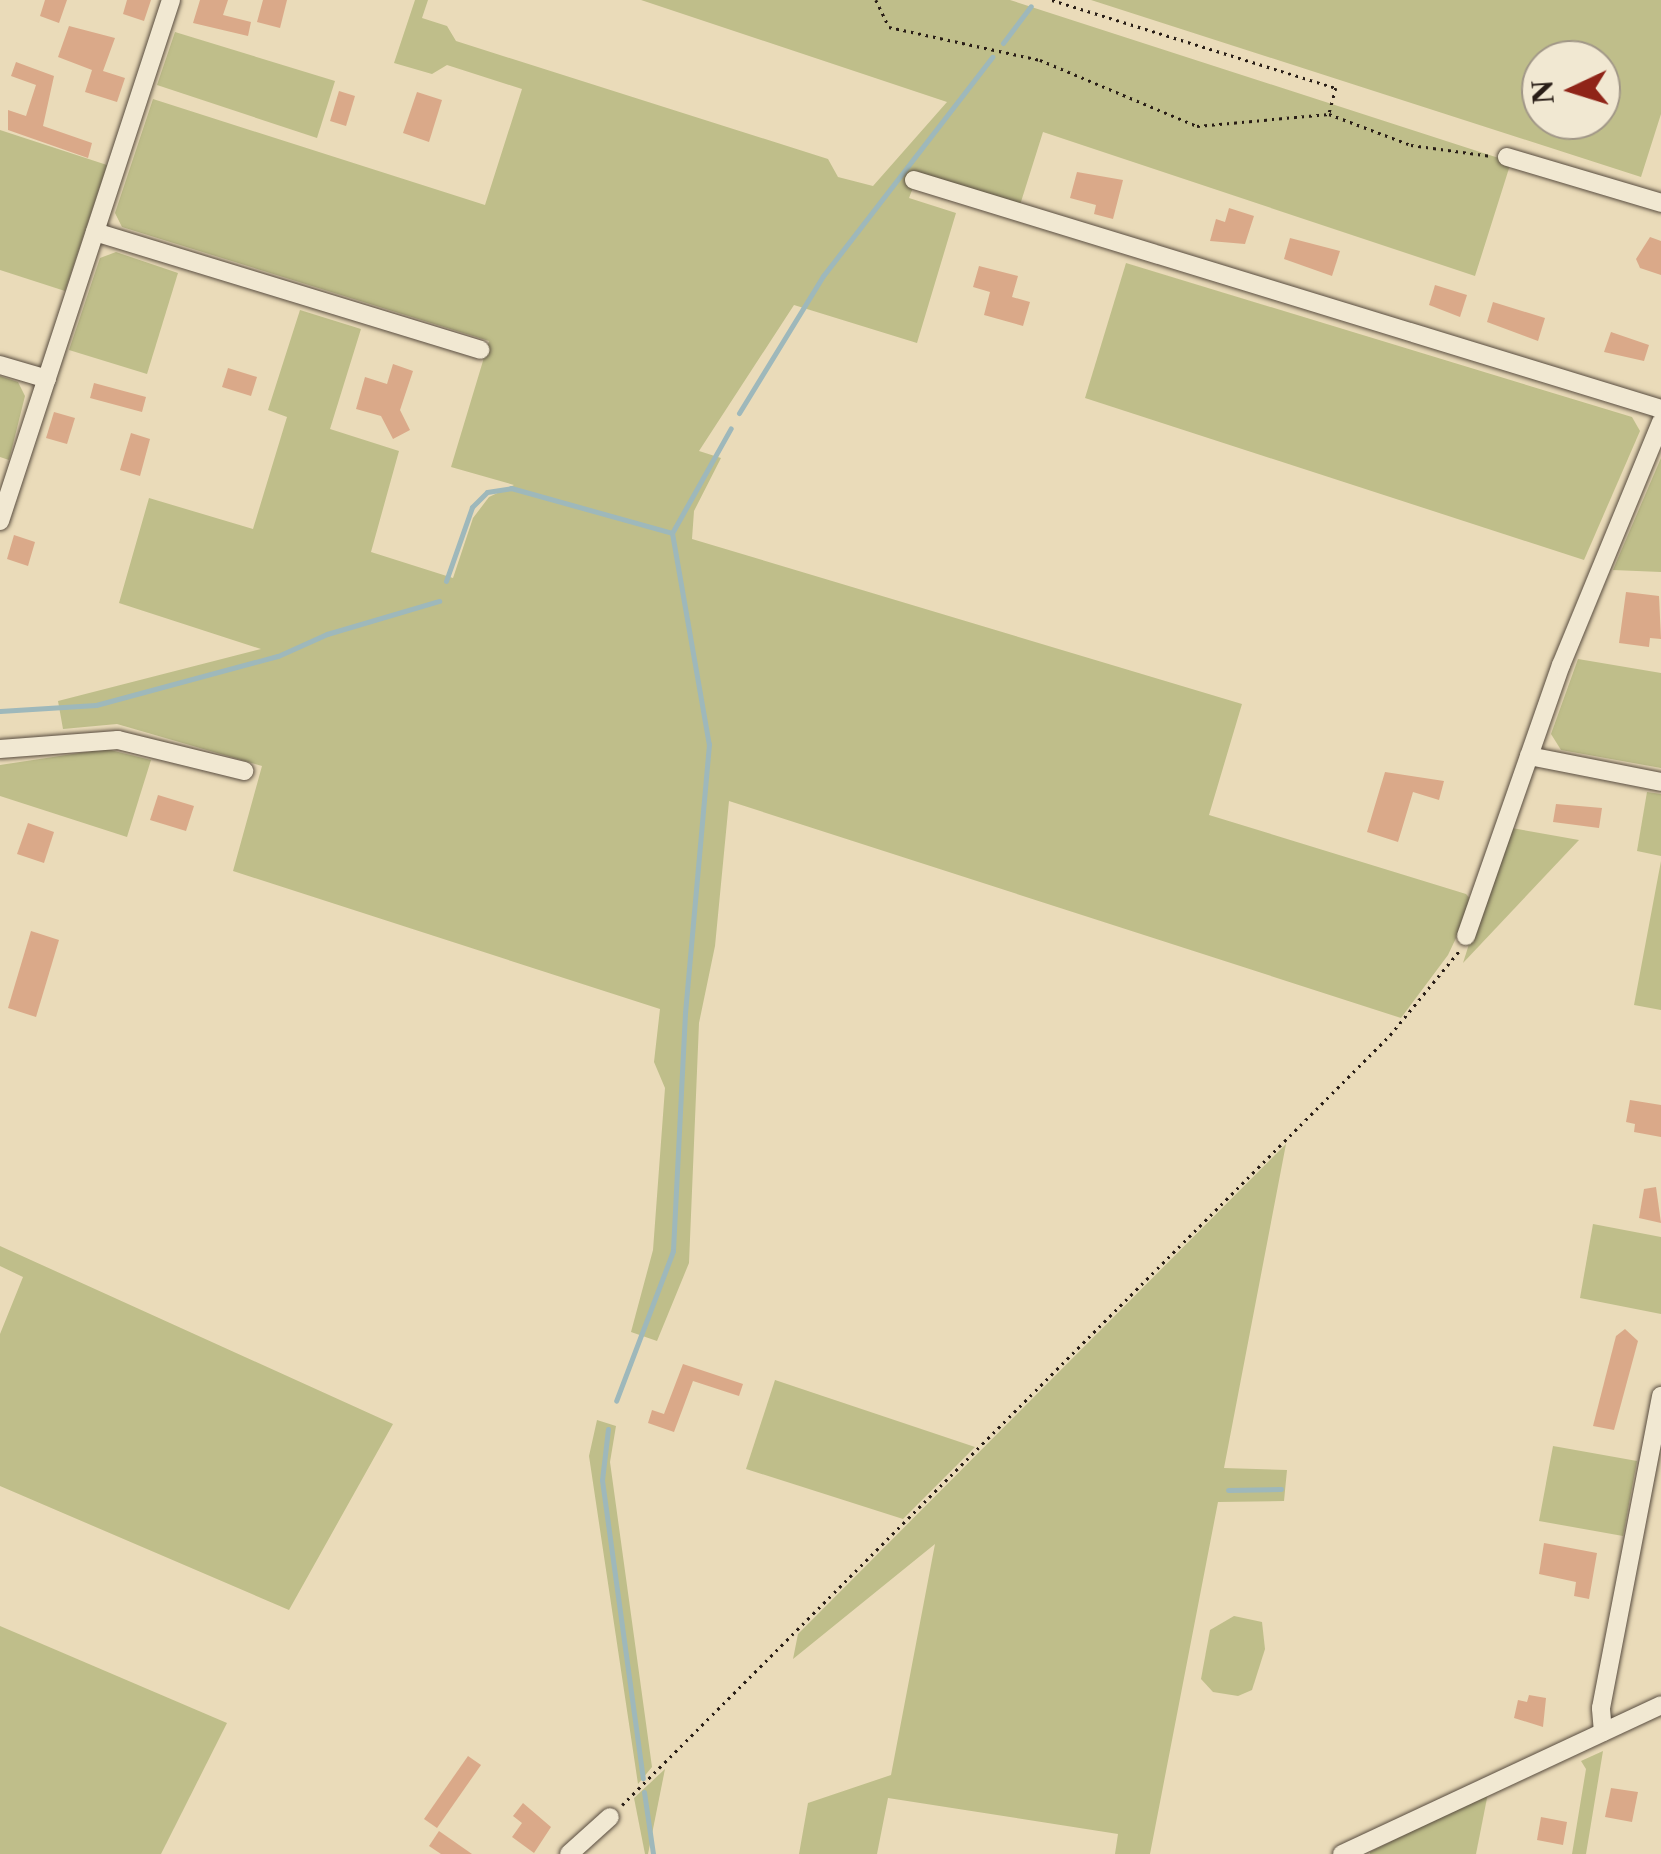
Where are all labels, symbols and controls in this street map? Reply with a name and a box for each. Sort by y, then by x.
north arrow [1521,40,1621,140]
text: N [1525,79,1561,105]

